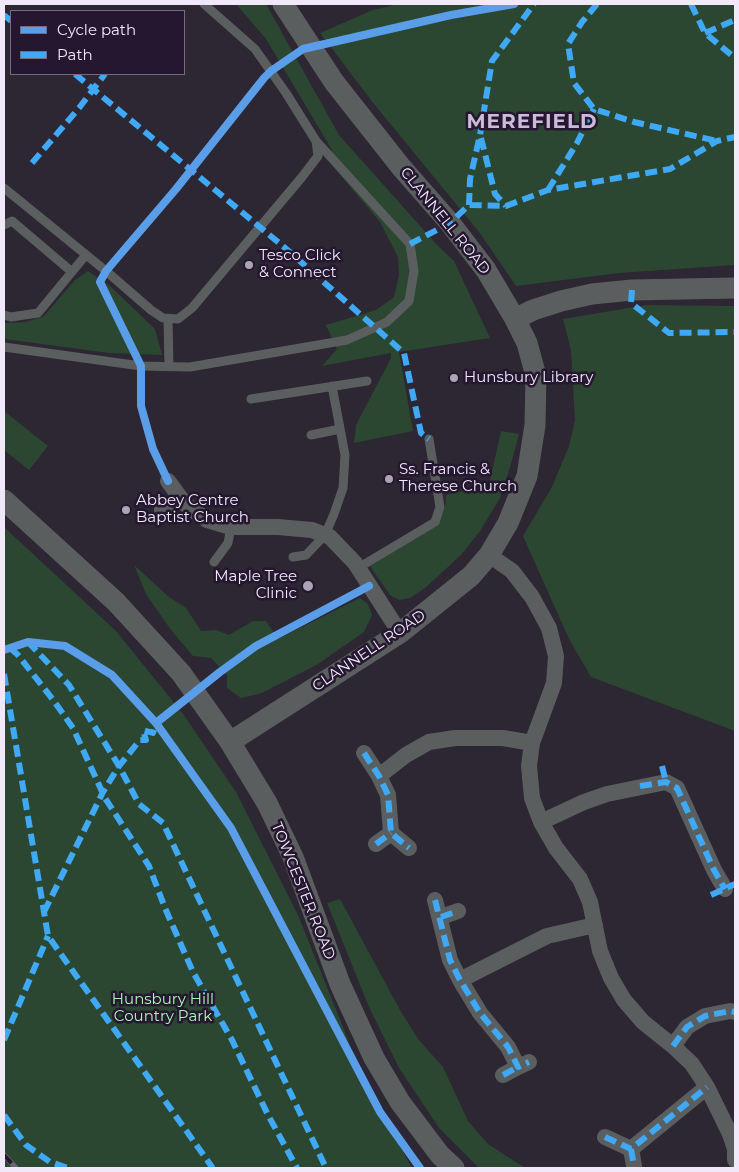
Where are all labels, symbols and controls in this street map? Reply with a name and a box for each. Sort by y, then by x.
legend [10,10,185,75]
text: Cycle path [57,20,136,39]
text: Path [57,45,93,64]
district label: MEREFIELD [465,110,599,134]
street label: CLANNELL ROAD [396,164,494,278]
place label: Tesco Click & Connect [259,247,341,282]
marker: Tesco Click & Connect [243,259,255,271]
place label: Hunsbury Library [464,369,593,387]
marker: Hunsbury Library [448,372,460,384]
place label: Ss. Francis & Therese Church [399,461,517,496]
marker: Ss. Francis & Therese Church [383,473,395,485]
place label: Abbey Centre Baptist Church [136,492,249,527]
marker: Abbey Centre Baptist Church [120,504,132,516]
place label: Maple Tree Clinic [214,568,297,603]
marker: Maple Tree Clinic [301,579,315,593]
street label: CLANNELL ROAD [309,606,429,696]
street label: TOWCESTER ROAD [267,820,339,962]
park label: Hunsbury Hill Country Park [112,991,214,1026]

